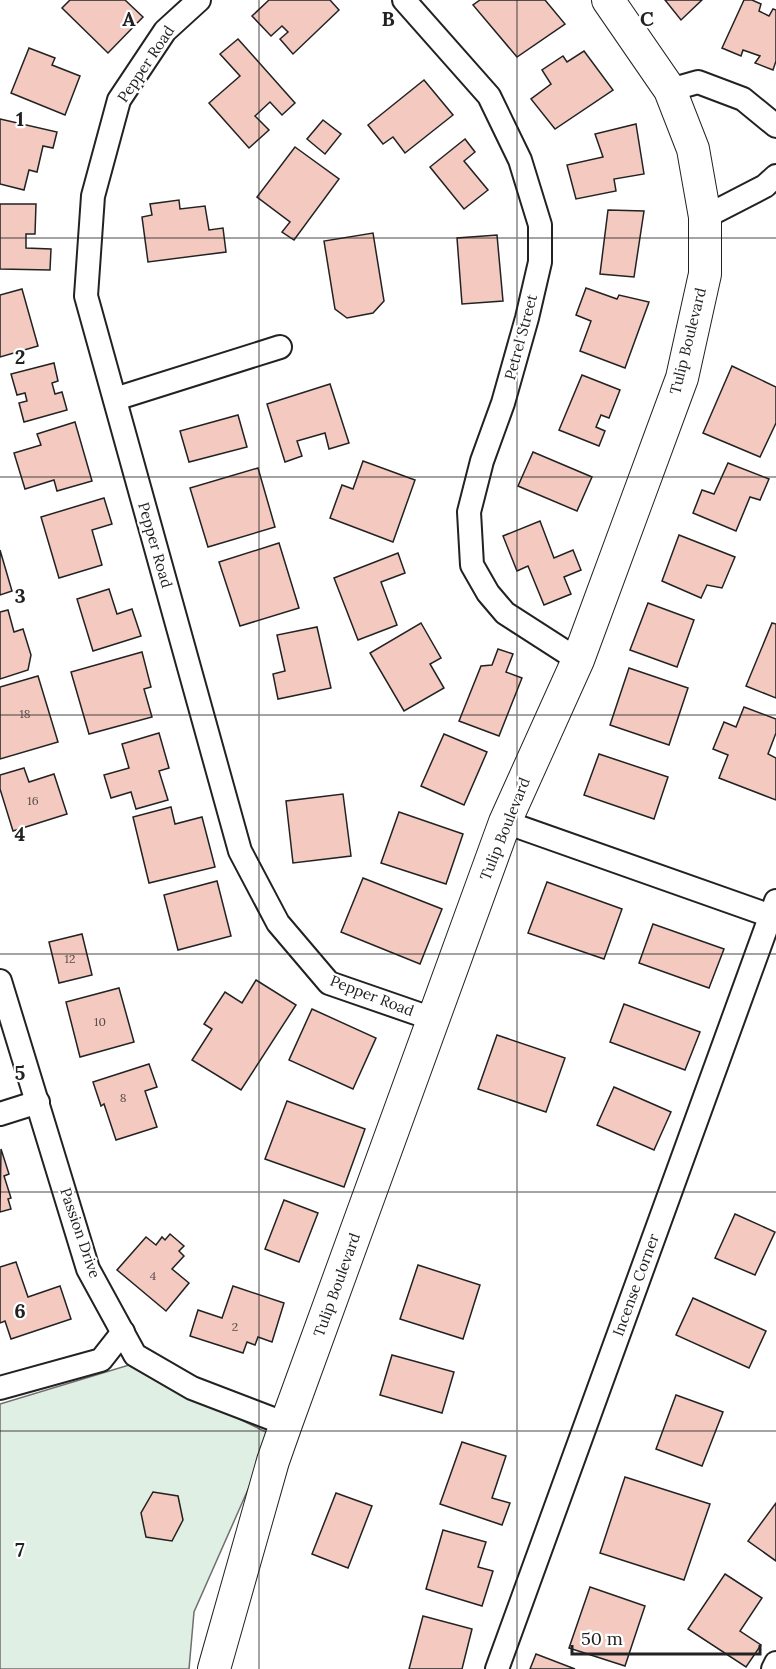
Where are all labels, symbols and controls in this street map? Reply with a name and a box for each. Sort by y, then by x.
text: A [122,6,136,31]
text: B [381,6,395,31]
text: C [640,6,654,31]
street label: Pepper Road [113,22,178,106]
text: 1 [16,106,24,131]
street label: Tulip Boulevard [665,286,710,396]
street label: Petrel Street [500,292,541,382]
text: 2 [15,344,25,369]
street label: Pepper Road [134,500,177,590]
text: 3 [14,583,26,608]
house number: 18 [19,706,31,721]
street label: Tulip Boulevard [475,775,534,883]
house number: 16 [27,793,39,808]
text: 4 [15,821,26,846]
house number: 12 [65,951,75,966]
street label: Pepper Road [328,971,417,1020]
house number: 10 [94,1014,106,1029]
text: 5 [15,1060,26,1085]
house number: 8 [120,1090,127,1105]
street label: Passion Drive [56,1185,105,1280]
street label: Tulip Boulevard [309,1230,364,1339]
street label: Incense Corner [608,1231,663,1339]
house number: 4 [150,1268,157,1283]
text: 6 [14,1298,26,1323]
house number: 2 [232,1319,238,1334]
text: 7 [15,1537,25,1562]
scale bar [572,1618,760,1656]
text: 50 m [581,1627,623,1650]

